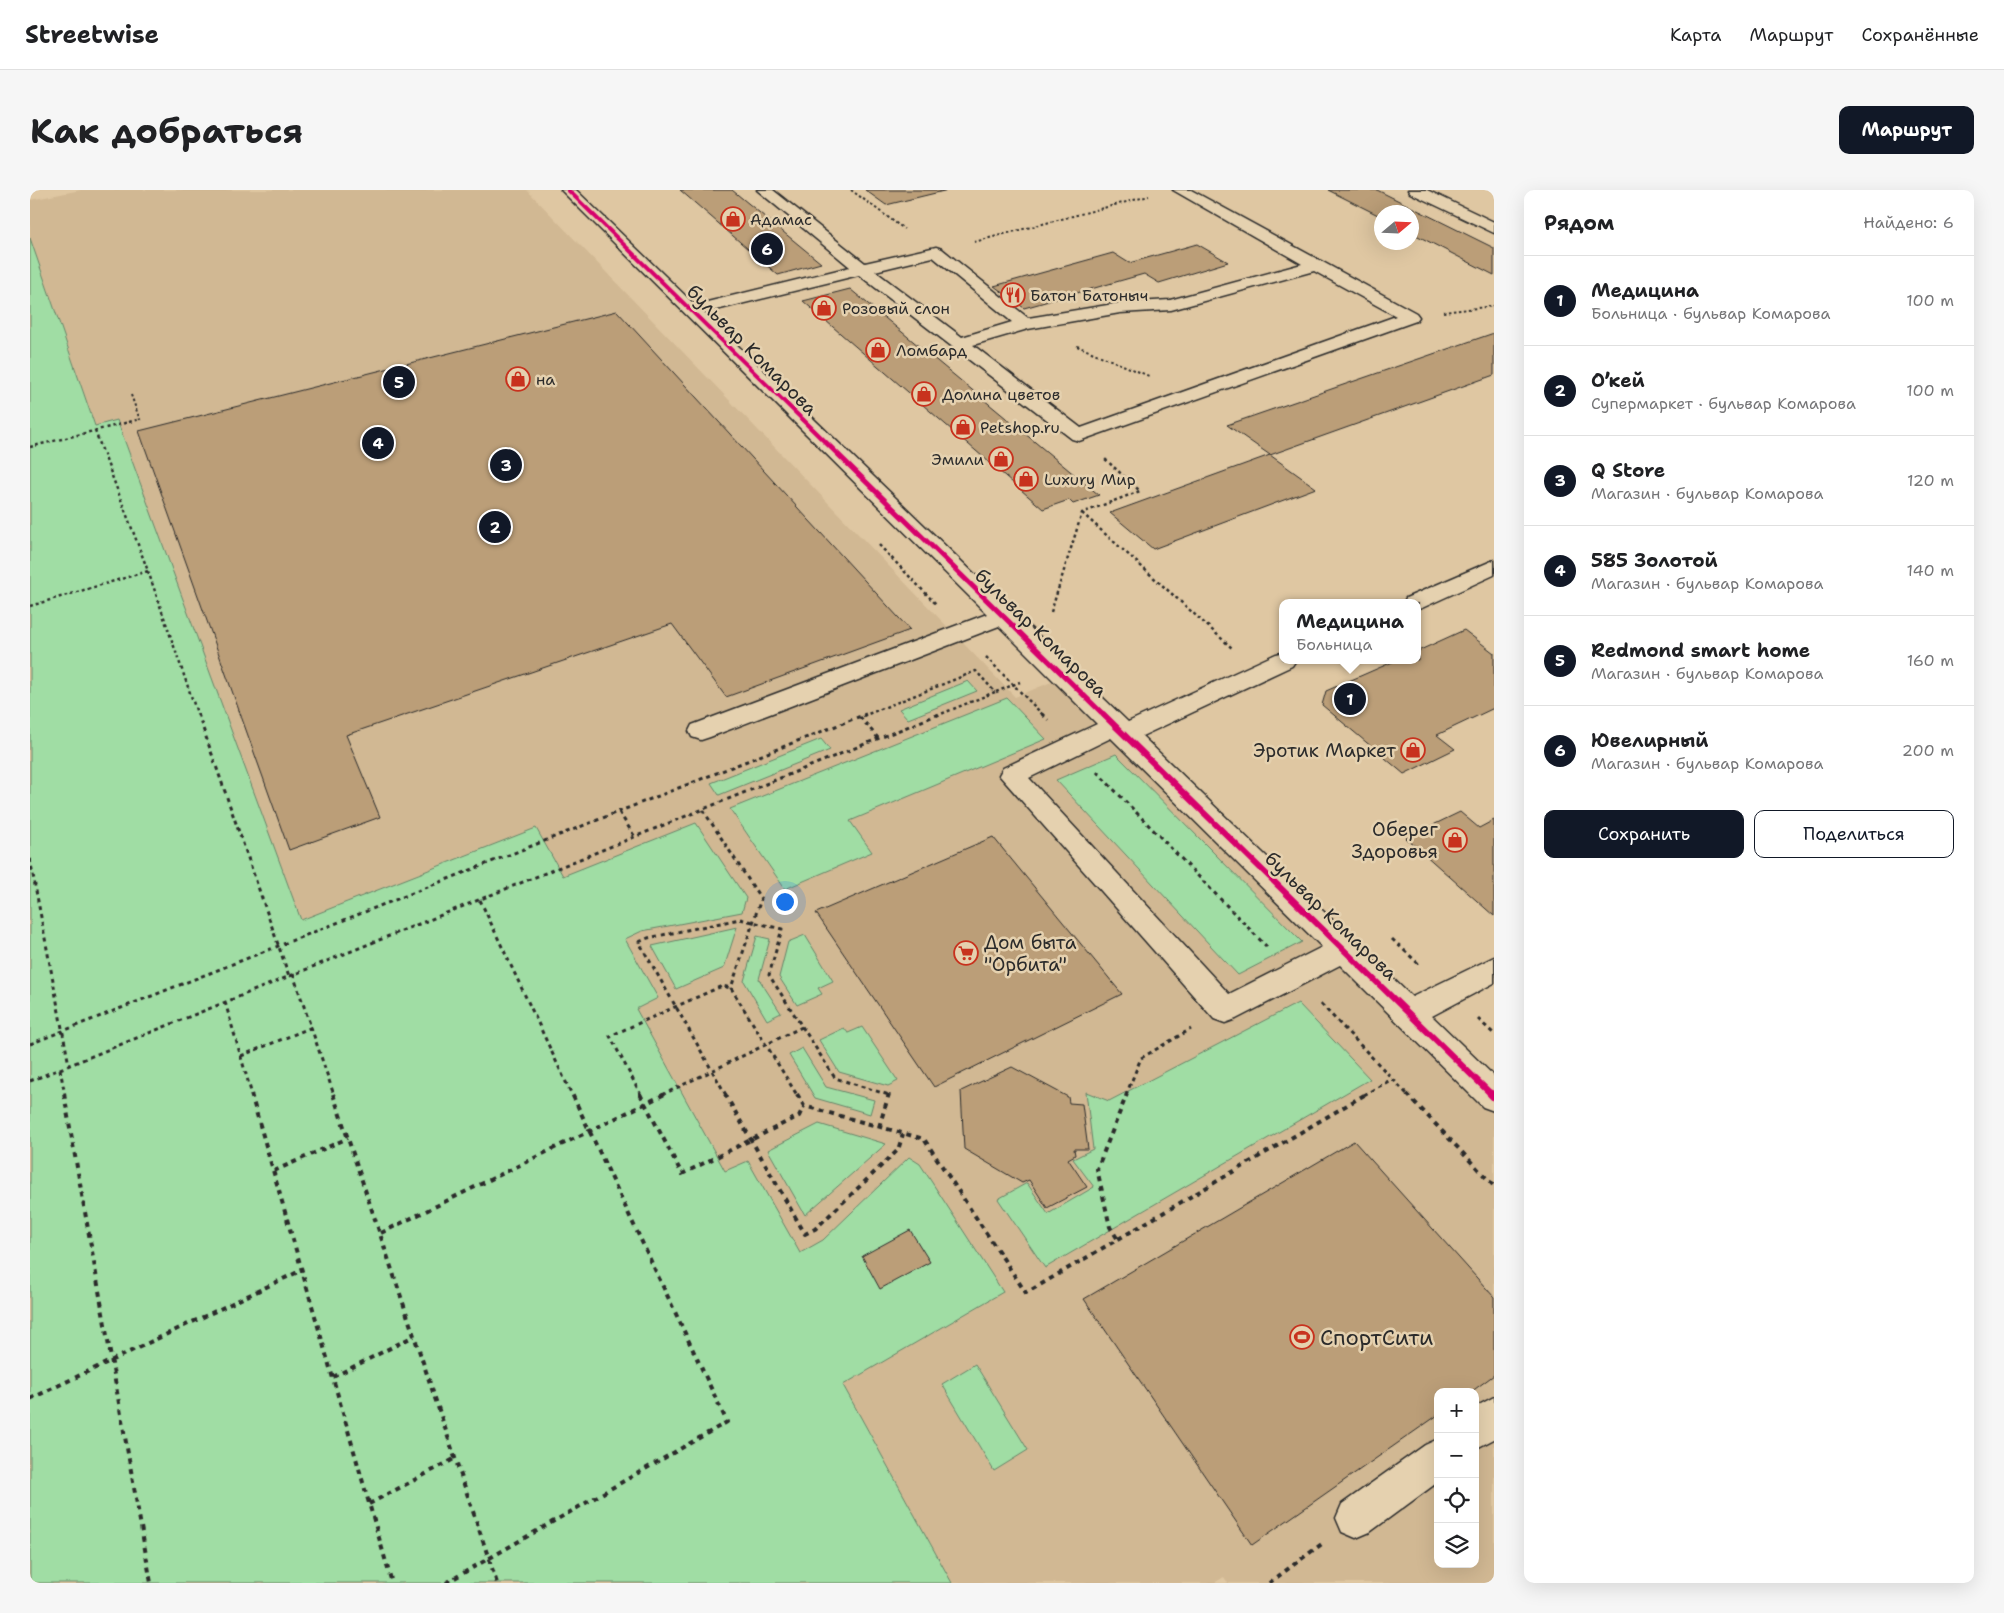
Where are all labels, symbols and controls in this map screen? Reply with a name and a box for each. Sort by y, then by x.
text: Streetwise [25,19,159,51]
text: Карта [1670,23,1721,47]
text: Маршрут [1749,23,1833,47]
text: Сохранённые [1861,23,1979,47]
button: Маршрут [1839,106,1974,154]
text: Как добраться [30,107,303,154]
north arrow [1374,205,1419,250]
shop icon: Адамас [720,206,746,232]
place label: Адамас [750,209,812,230]
text: Рядом [1544,209,1614,237]
text: Найдено: 6 [1863,212,1954,233]
pin: 6 [751,230,783,268]
text: Медицина [1591,278,1699,303]
street label: бульвар Комарова [681,279,823,421]
restaurant icon: Батон Батоныч [1000,282,1026,308]
place label: Батон Батоныч [1030,285,1148,306]
text: 1 [1556,290,1564,311]
text: 100 m [1906,290,1954,311]
shop icon: Розовый слон [811,295,837,321]
place label: Розовый слон [842,298,950,319]
text: Больница · бульвар Комарова [1591,303,1831,324]
shop icon: Ломбард [865,337,891,363]
place label: Ломбард [896,340,967,361]
pin: 5 [383,363,415,401]
shop icon: на [505,366,531,392]
text: О’кей [1591,368,1645,393]
place label: на [536,369,555,390]
text: 2 [1554,380,1566,401]
text: 100 m [1906,380,1954,401]
shop icon: Долина цветов [911,381,937,407]
place label: Долина цветов [942,384,1060,405]
text: Супермаркет · бульвар Комарова [1591,393,1856,414]
shop icon: Petshop.ru [950,414,976,440]
place label: Petshop.ru [980,417,1060,438]
pin: 4 [362,424,394,462]
pin: 3 [490,446,522,484]
shop icon: Эмили [988,446,1014,472]
place label: Эмили [932,449,984,470]
text: Q Store [1591,458,1665,483]
shop icon: Luxury Мир [1013,466,1039,492]
place label: Luxury Мир [1044,469,1136,490]
text: 3 [1554,470,1566,491]
text: 120 m [1907,470,1954,491]
text: Магазин · бульвар Комарова [1591,483,1824,504]
pin: 2 [479,508,511,546]
text: 585 Золотой [1591,548,1718,573]
text: 4 [1554,560,1566,581]
text: 140 m [1907,560,1954,581]
street label: бульвар Комарова [969,563,1113,703]
text: Магазин · бульвар Комарова [1591,573,1824,594]
popup [1279,599,1421,664]
text: Медицина [1296,609,1404,634]
text: Больница [1296,634,1372,655]
text: Redmond smart home [1591,638,1810,663]
text: 5 [1555,650,1565,671]
text: 160 m [1907,650,1954,671]
text: Магазин · бульвар Комарова [1591,663,1824,684]
pin: 1 [1334,680,1366,718]
text: Ювелирный [1591,728,1708,753]
shop icon: Эротик Маркет [1400,737,1426,763]
place label: Эротик Маркет [1253,738,1396,763]
text: 6 [1554,740,1566,761]
text: 200 m [1902,740,1954,761]
text: Магазин · бульвар Комарова [1591,753,1824,774]
button: Сохранить [1544,810,1744,858]
button: Поделиться [1754,810,1954,858]
place label: Оберег Здоровья [1351,817,1439,864]
shop icon: Оберег Здоровья [1442,827,1468,853]
street label: бульвар Комарова [1259,846,1403,986]
your location [772,889,798,915]
place label: Дом быта "Орбита" [984,930,1077,977]
supermarket icon: Дом быта "Орбита" [953,940,979,966]
place label: СпортСити [1320,1323,1433,1352]
sports icon: СпортСити [1289,1324,1315,1350]
map controls [1434,1388,1479,1568]
button: + [1434,1388,1479,1433]
button: − [1434,1433,1479,1478]
button: locate [1434,1478,1479,1523]
button: layers [1434,1523,1479,1568]

